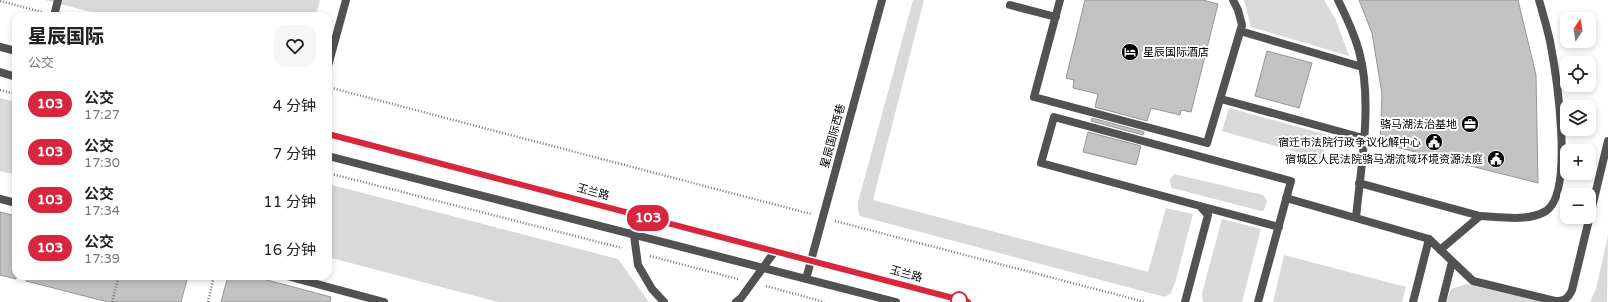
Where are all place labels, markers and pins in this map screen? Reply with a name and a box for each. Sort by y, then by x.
hotel icon: 星辰国际酒店 [1120,42,1140,62]
place label: 星辰国际酒店 [1143,46,1209,59]
office icon: 骆马湖法治基地 [1460,114,1480,134]
place label: 骆马湖法治基地 [1380,118,1457,131]
public building icon: 宿迁市法院行政争议化解中心 [1424,132,1444,152]
place label: 宿迁市法院行政争议化解中心 [1278,136,1421,149]
public building icon: 宿城区人民法院骆马湖流域环境资源法庭 [1486,149,1506,169]
place label: 宿城区人民法院骆马湖流域环境资源法庭 [1285,153,1483,166]
unlabelled marker [950,291,968,302]

